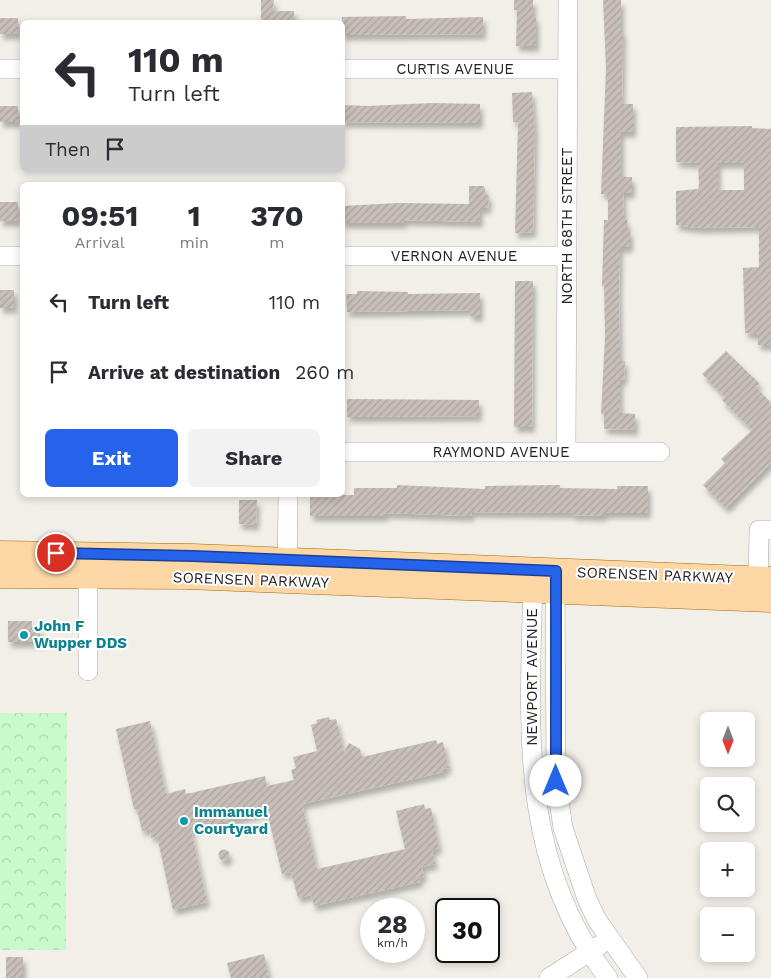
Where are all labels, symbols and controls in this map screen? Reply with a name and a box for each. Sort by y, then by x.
text: 110 m [128,39,224,81]
icon: left [45,40,110,105]
street label: CURTIS AVENUE [396,60,514,78]
text: Turn left [128,81,220,106]
icon: arrive [101,135,129,163]
text: Then [45,138,91,161]
street label: NORTH 68TH STREET [558,147,576,305]
text: 09:51 [61,198,138,233]
text: 1 [188,198,201,233]
text: 370 [250,198,304,233]
text: Arrival [75,233,125,252]
text: min [180,233,209,252]
text: m [269,233,285,252]
street label: VERNON AVENUE [391,247,517,265]
icon: left [45,288,73,316]
text: Turn left [88,291,169,314]
text: 110 m [269,291,320,314]
icon: arrive [45,358,73,386]
text: Arrive at destination [88,361,280,384]
text: 260 m [295,361,354,384]
button: Exit [45,429,178,487]
button: Share [188,429,320,487]
street label: RAYMOND AVENUE [432,443,570,461]
pin [35,532,77,574]
icon: arrive [42,539,70,567]
street label: SORENSEN PARKWAY [577,563,734,587]
street label: SORENSEN PARKWAY [173,568,330,592]
street label: NEWPORT AVENUE [523,608,541,746]
place label: John F Wupper DDS [34,617,127,652]
marker: John F Wupper DDS [18,629,30,641]
north arrow [700,712,755,768]
map controls [700,712,755,962]
position arrow [529,754,581,806]
button: search [700,777,755,832]
place label: Immanuel Courtyard [194,803,268,838]
marker: Immanuel Courtyard [178,815,190,827]
button: + [700,842,755,897]
speed limit sign: 30 [435,898,500,963]
button: − [700,907,755,962]
text: 28 [377,910,408,939]
text: km/h [377,936,408,950]

